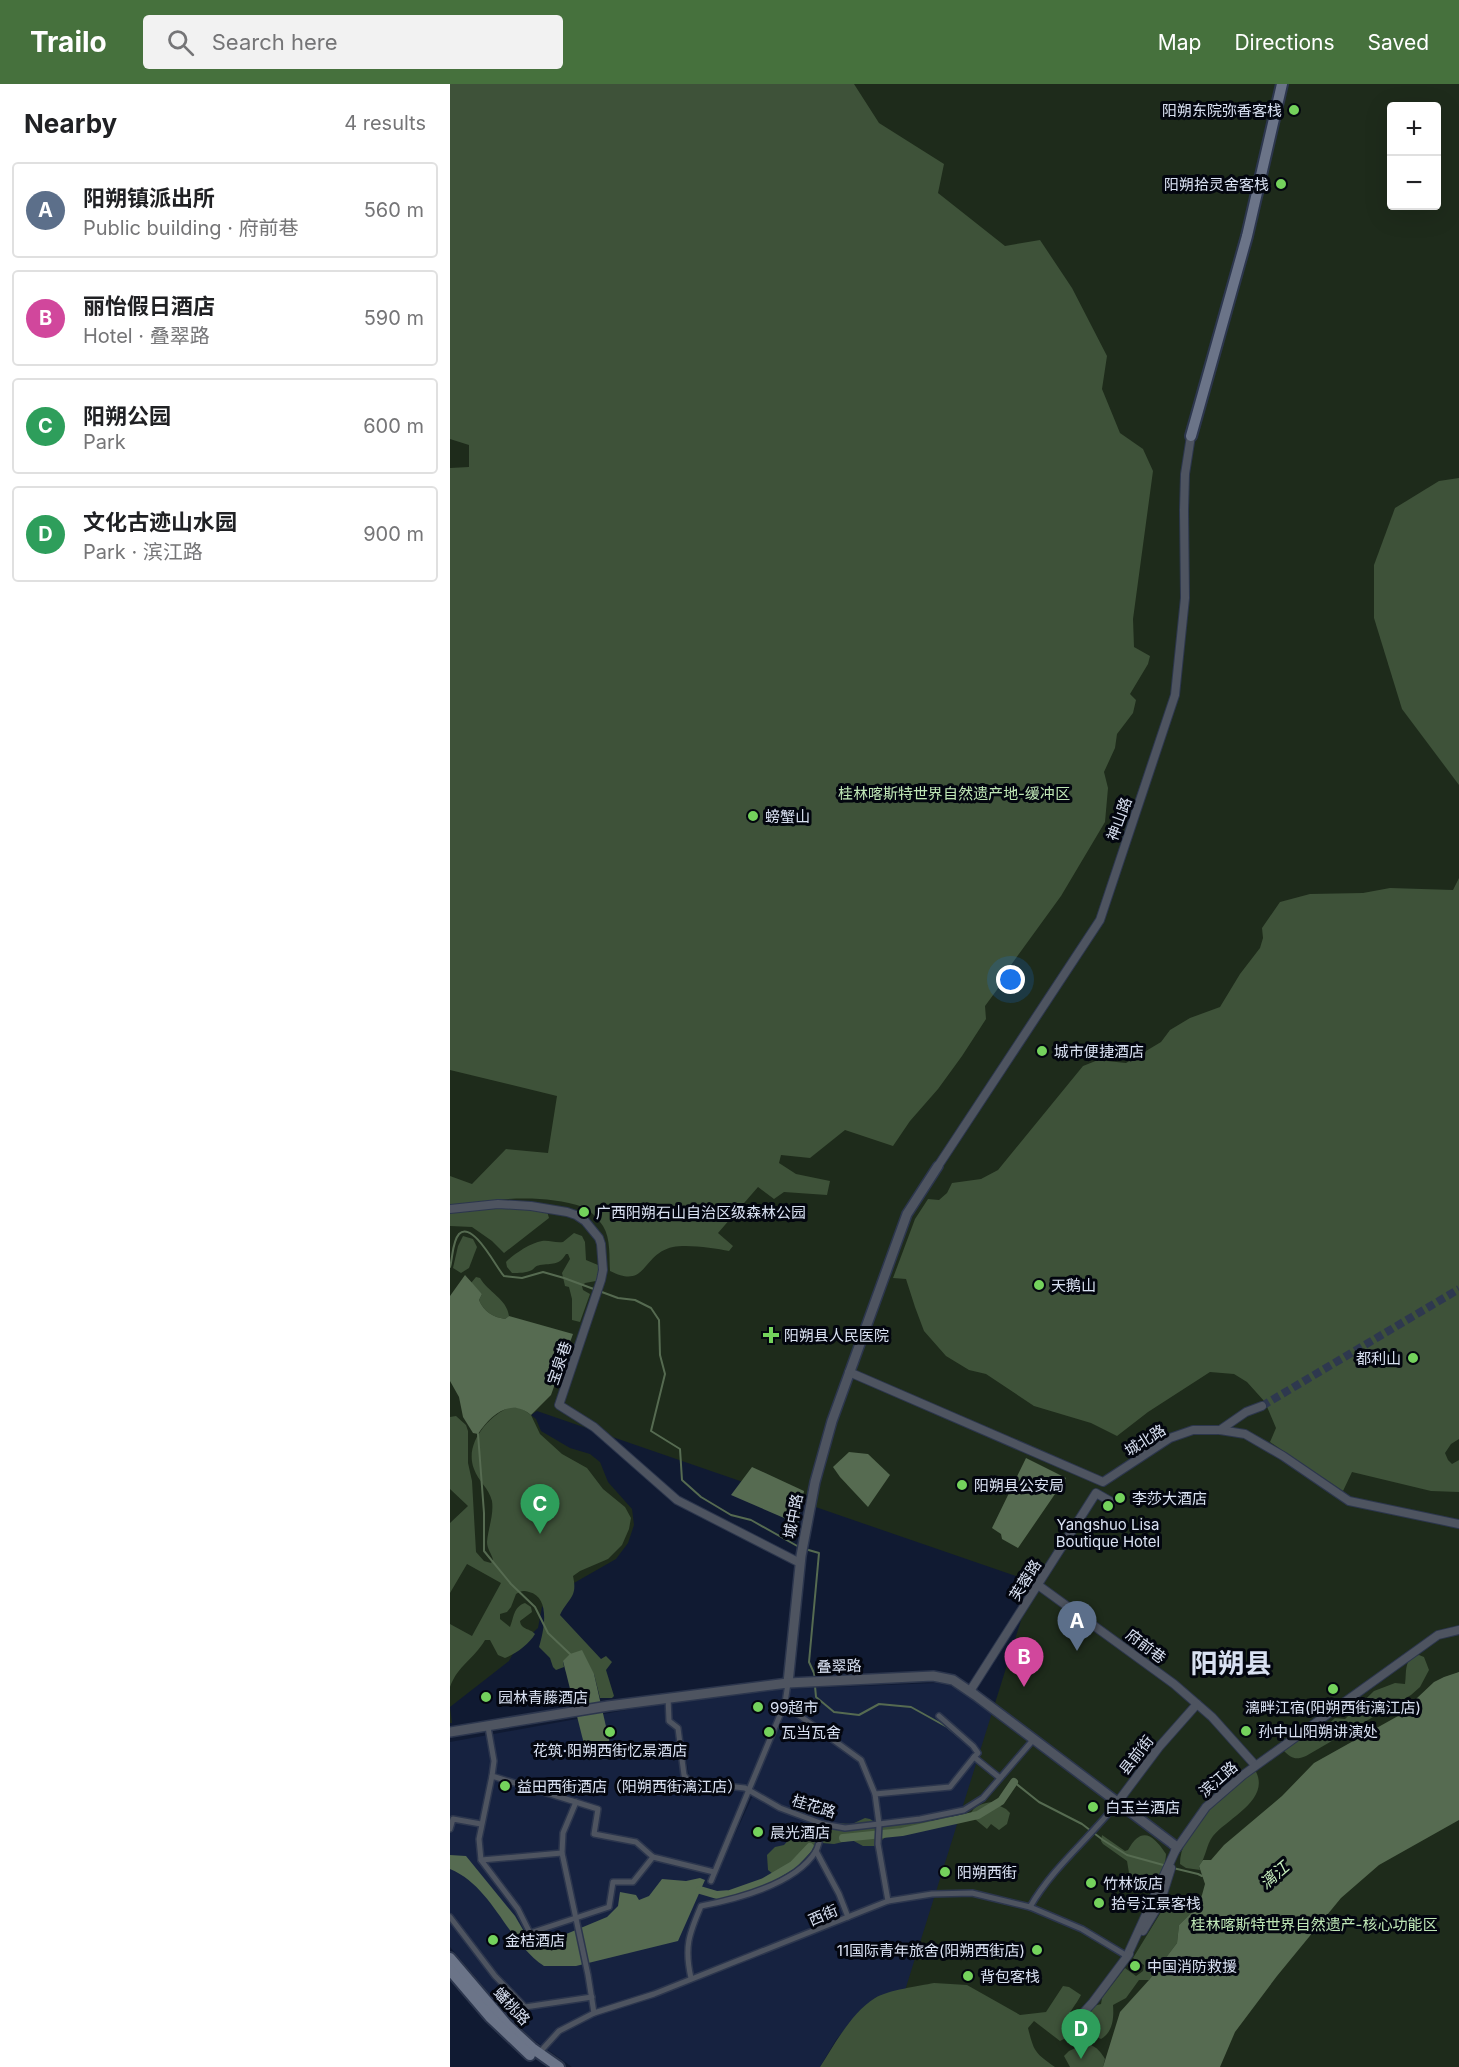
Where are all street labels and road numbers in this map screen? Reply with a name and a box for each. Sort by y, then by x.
street label: 神山路 [1102,795,1136,843]
street label: 宝泉巷 [543,1339,575,1387]
street label: 城北路 [1121,1420,1169,1460]
street label: 城中路 [779,1492,807,1540]
street label: 芙蓉路 [1005,1556,1045,1604]
street label: 府前巷 [1122,1625,1170,1667]
street label: 叠翠路 [816,1656,862,1676]
street label: 县前街 [1115,1731,1157,1779]
street label: 滨江路 [1195,1757,1241,1801]
street label: 桂花路 [790,1790,838,1822]
street label: 西街 [805,1900,841,1930]
street label: 蟠桃路 [490,1983,534,2029]

